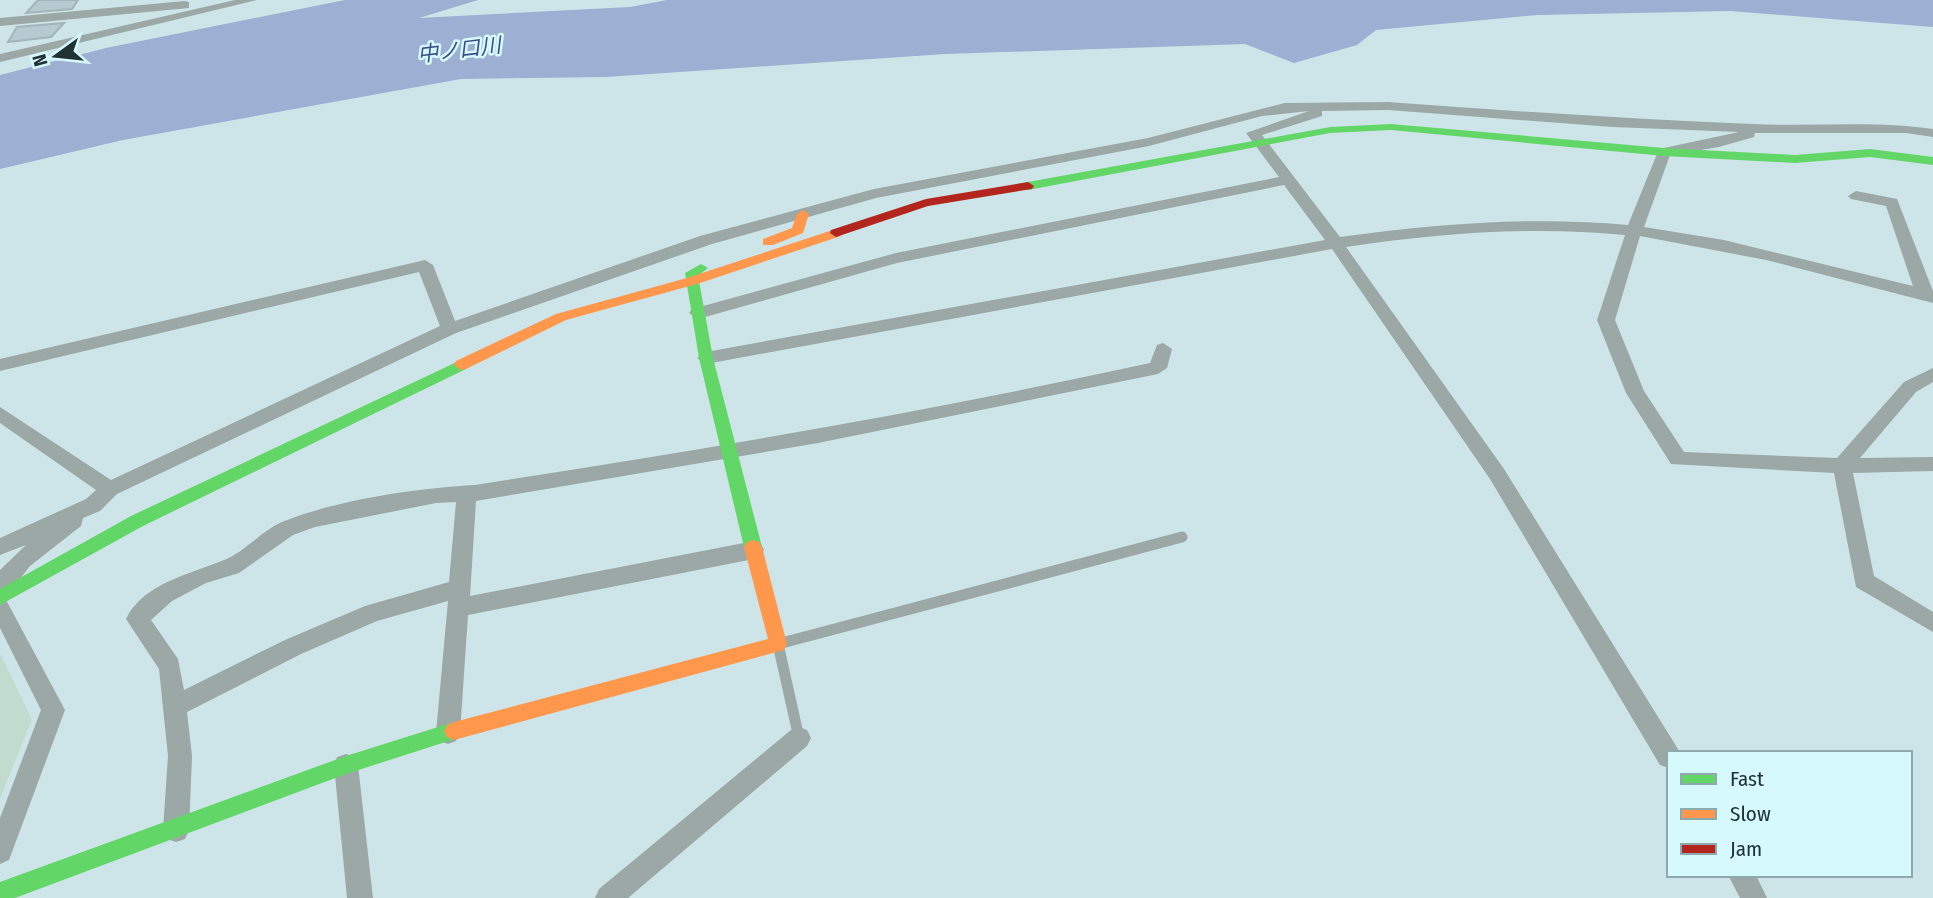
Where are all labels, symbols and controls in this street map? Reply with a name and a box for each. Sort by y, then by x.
north arrow [21,21,91,91]
water label: 中ノ口川 [416,32,504,68]
text: N [27,52,53,69]
legend [1667,751,1912,877]
text: Fast [1730,766,1764,792]
text: Slow [1730,801,1771,827]
text: Jam [1730,836,1762,862]

